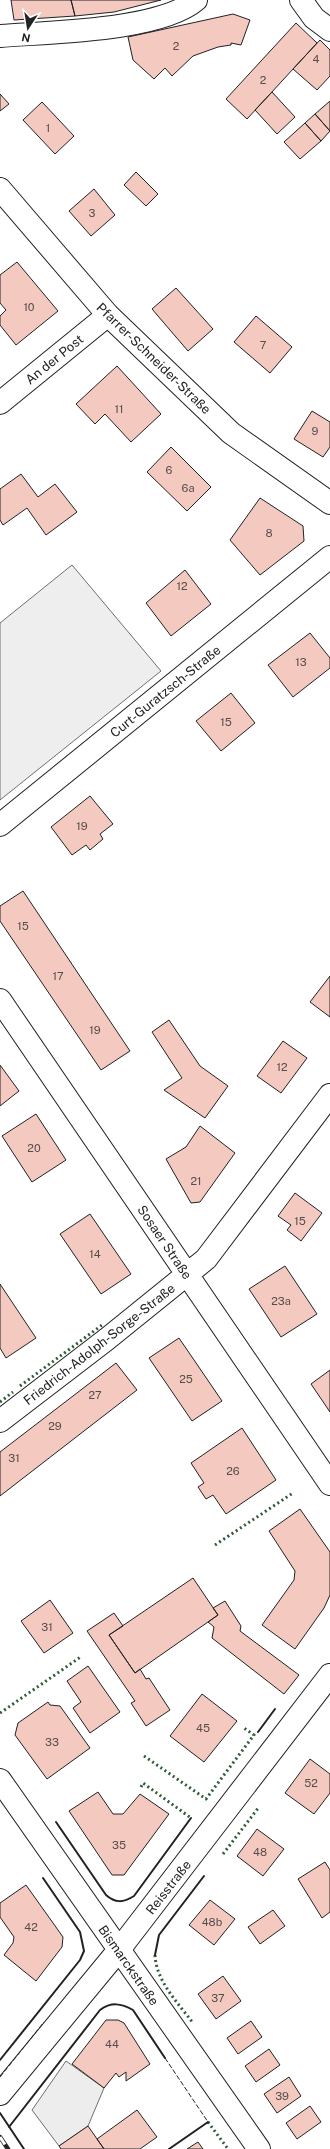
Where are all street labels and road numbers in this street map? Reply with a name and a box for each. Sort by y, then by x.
street label: Pfarrer-Schneider-Straße [93,300,214,417]
street label: An der Post [22,332,86,387]
street label: Curt-Guratzsch-Straße [107,642,223,741]
street label: Sosaer Straße [134,1202,195,1282]
street label: Friedrich-Adolph-Sorge-Straße [21,1281,178,1408]
street label: Reisstraße [143,1857,194,1917]
street label: Bismarckstraße [95,1922,162,2008]

